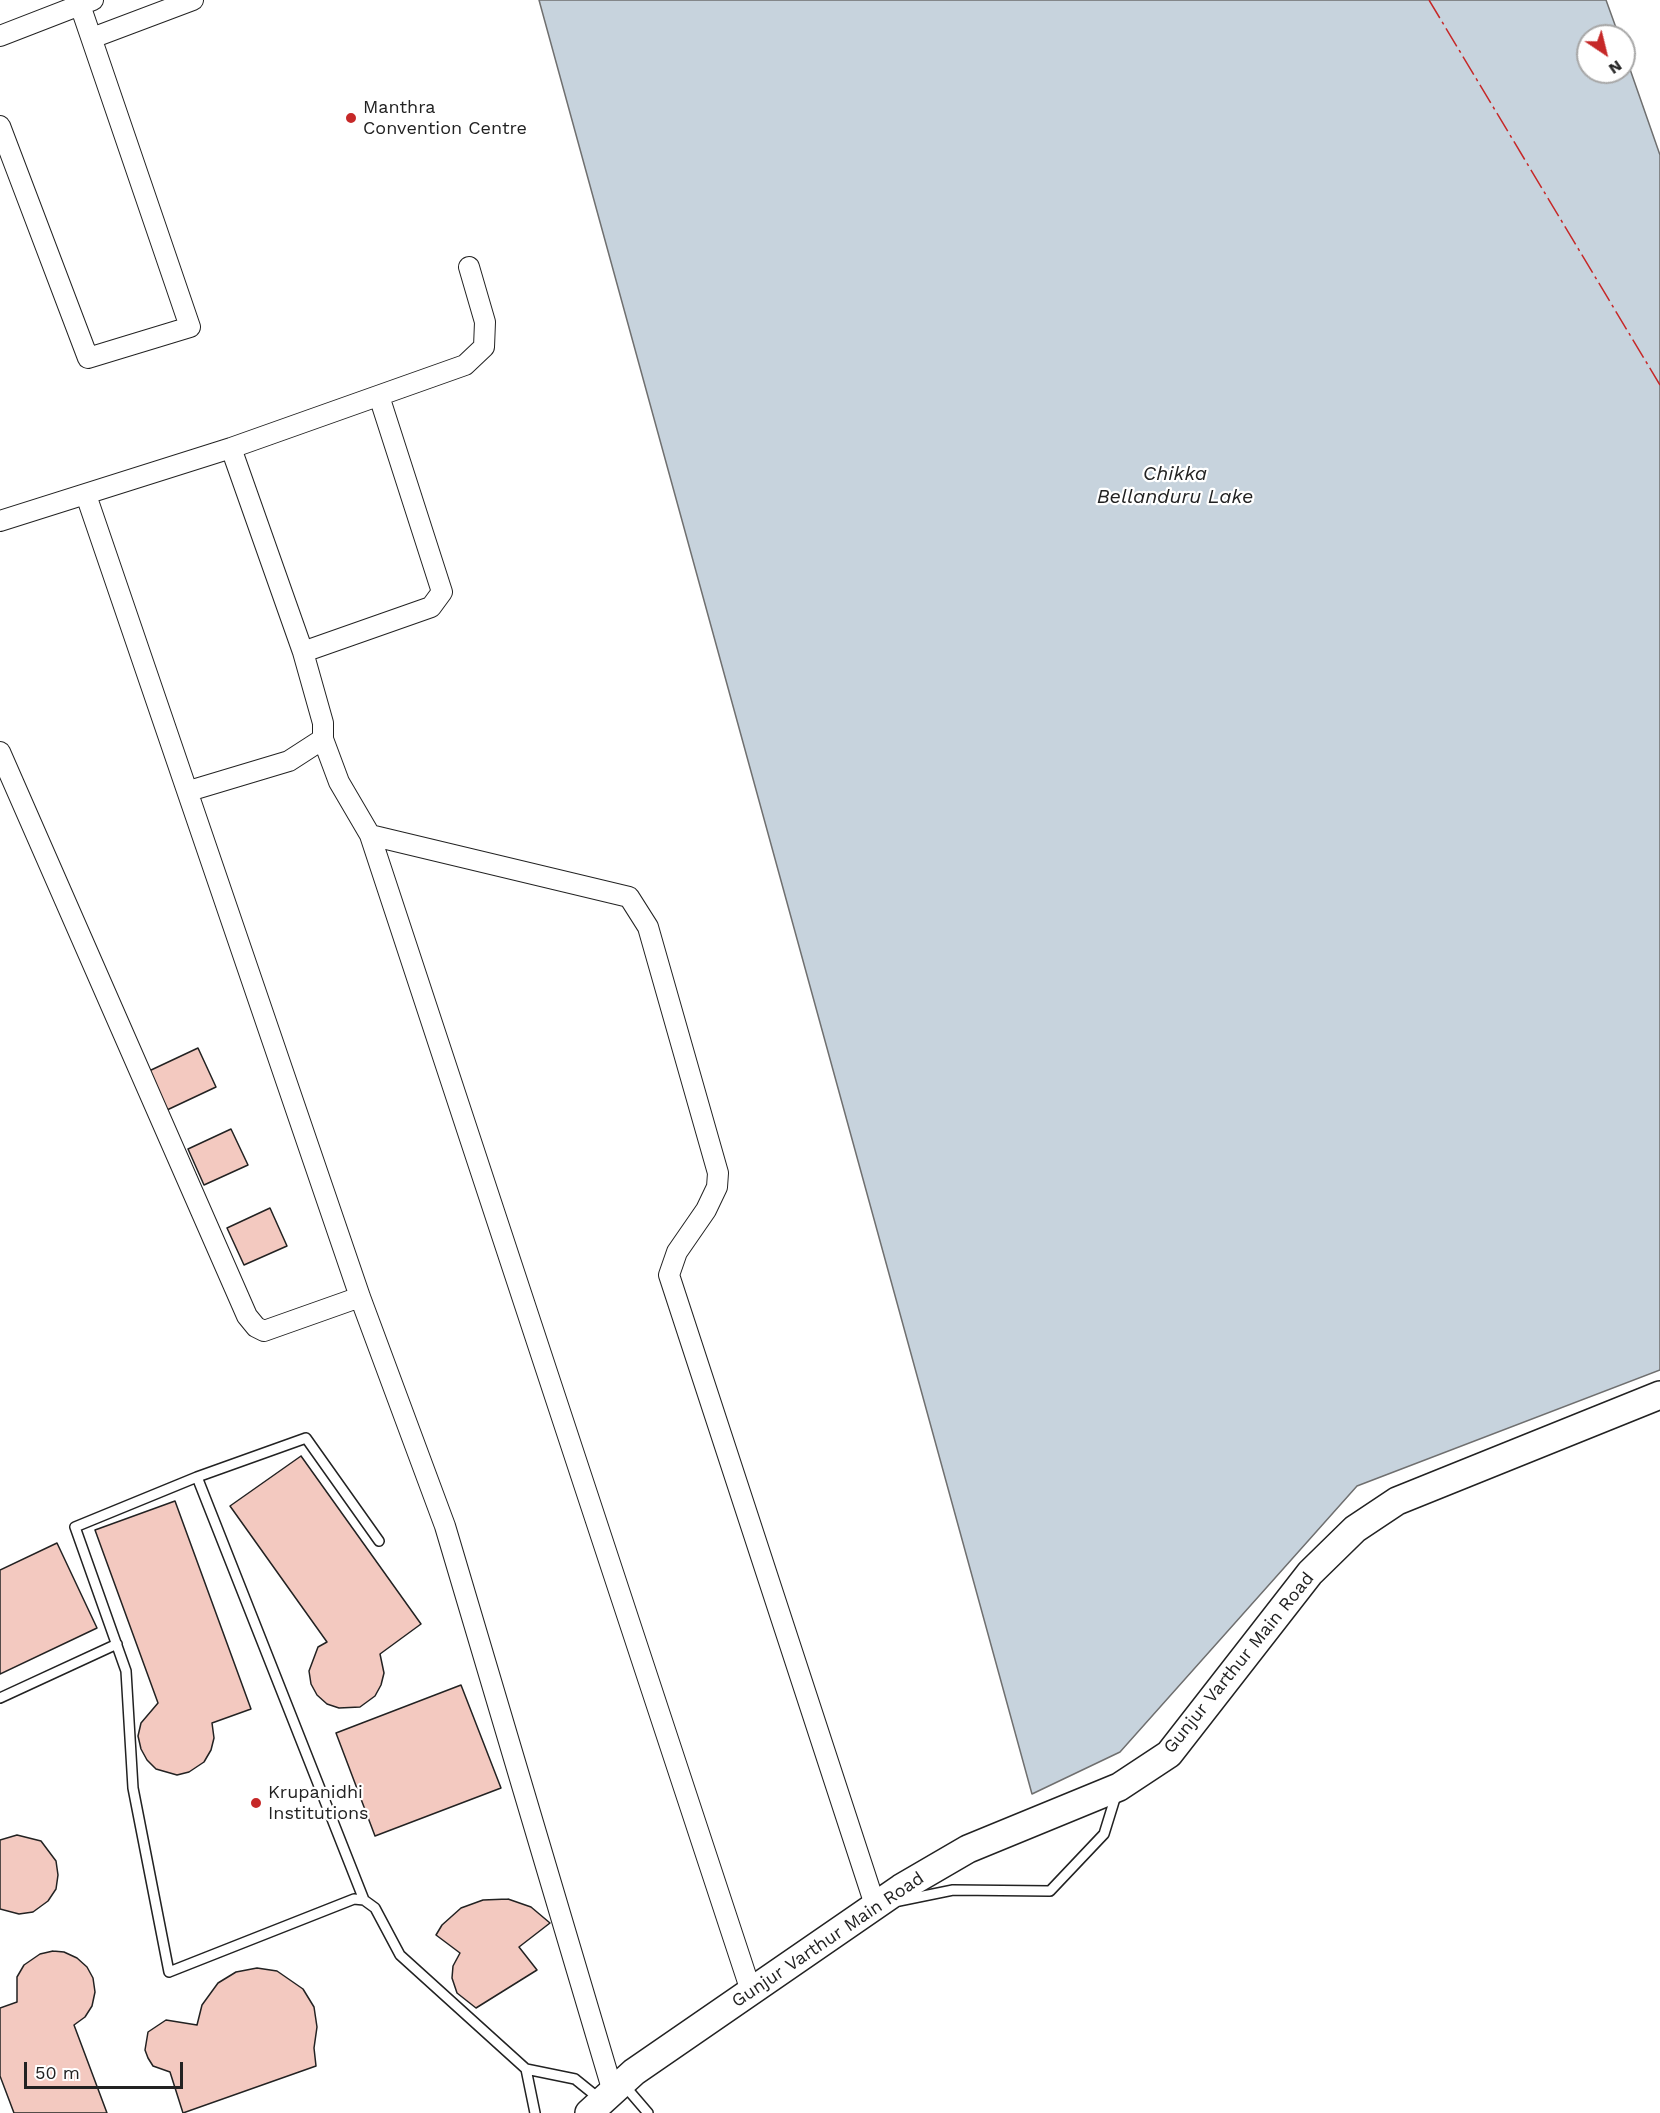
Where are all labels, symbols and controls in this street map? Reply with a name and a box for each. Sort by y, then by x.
north arrow [1576,24,1636,84]
text: N [1605,56,1626,79]
place label: Manthra Convention Centre [363,97,527,140]
marker: Manthra Convention Centre [344,111,358,125]
water label: Chikka Bellanduru Lake [1097,462,1253,509]
street label: Gunjur Varthur Main Road [1159,1568,1319,1758]
place label: Krupanidhi Institutions [268,1782,369,1824]
marker: Krupanidhi Institutions [249,1796,263,1810]
street label: Gunjur Varthur Main Road [728,1868,928,2012]
scale bar [27,2050,186,2088]
text: 50 m [35,2062,80,2083]

